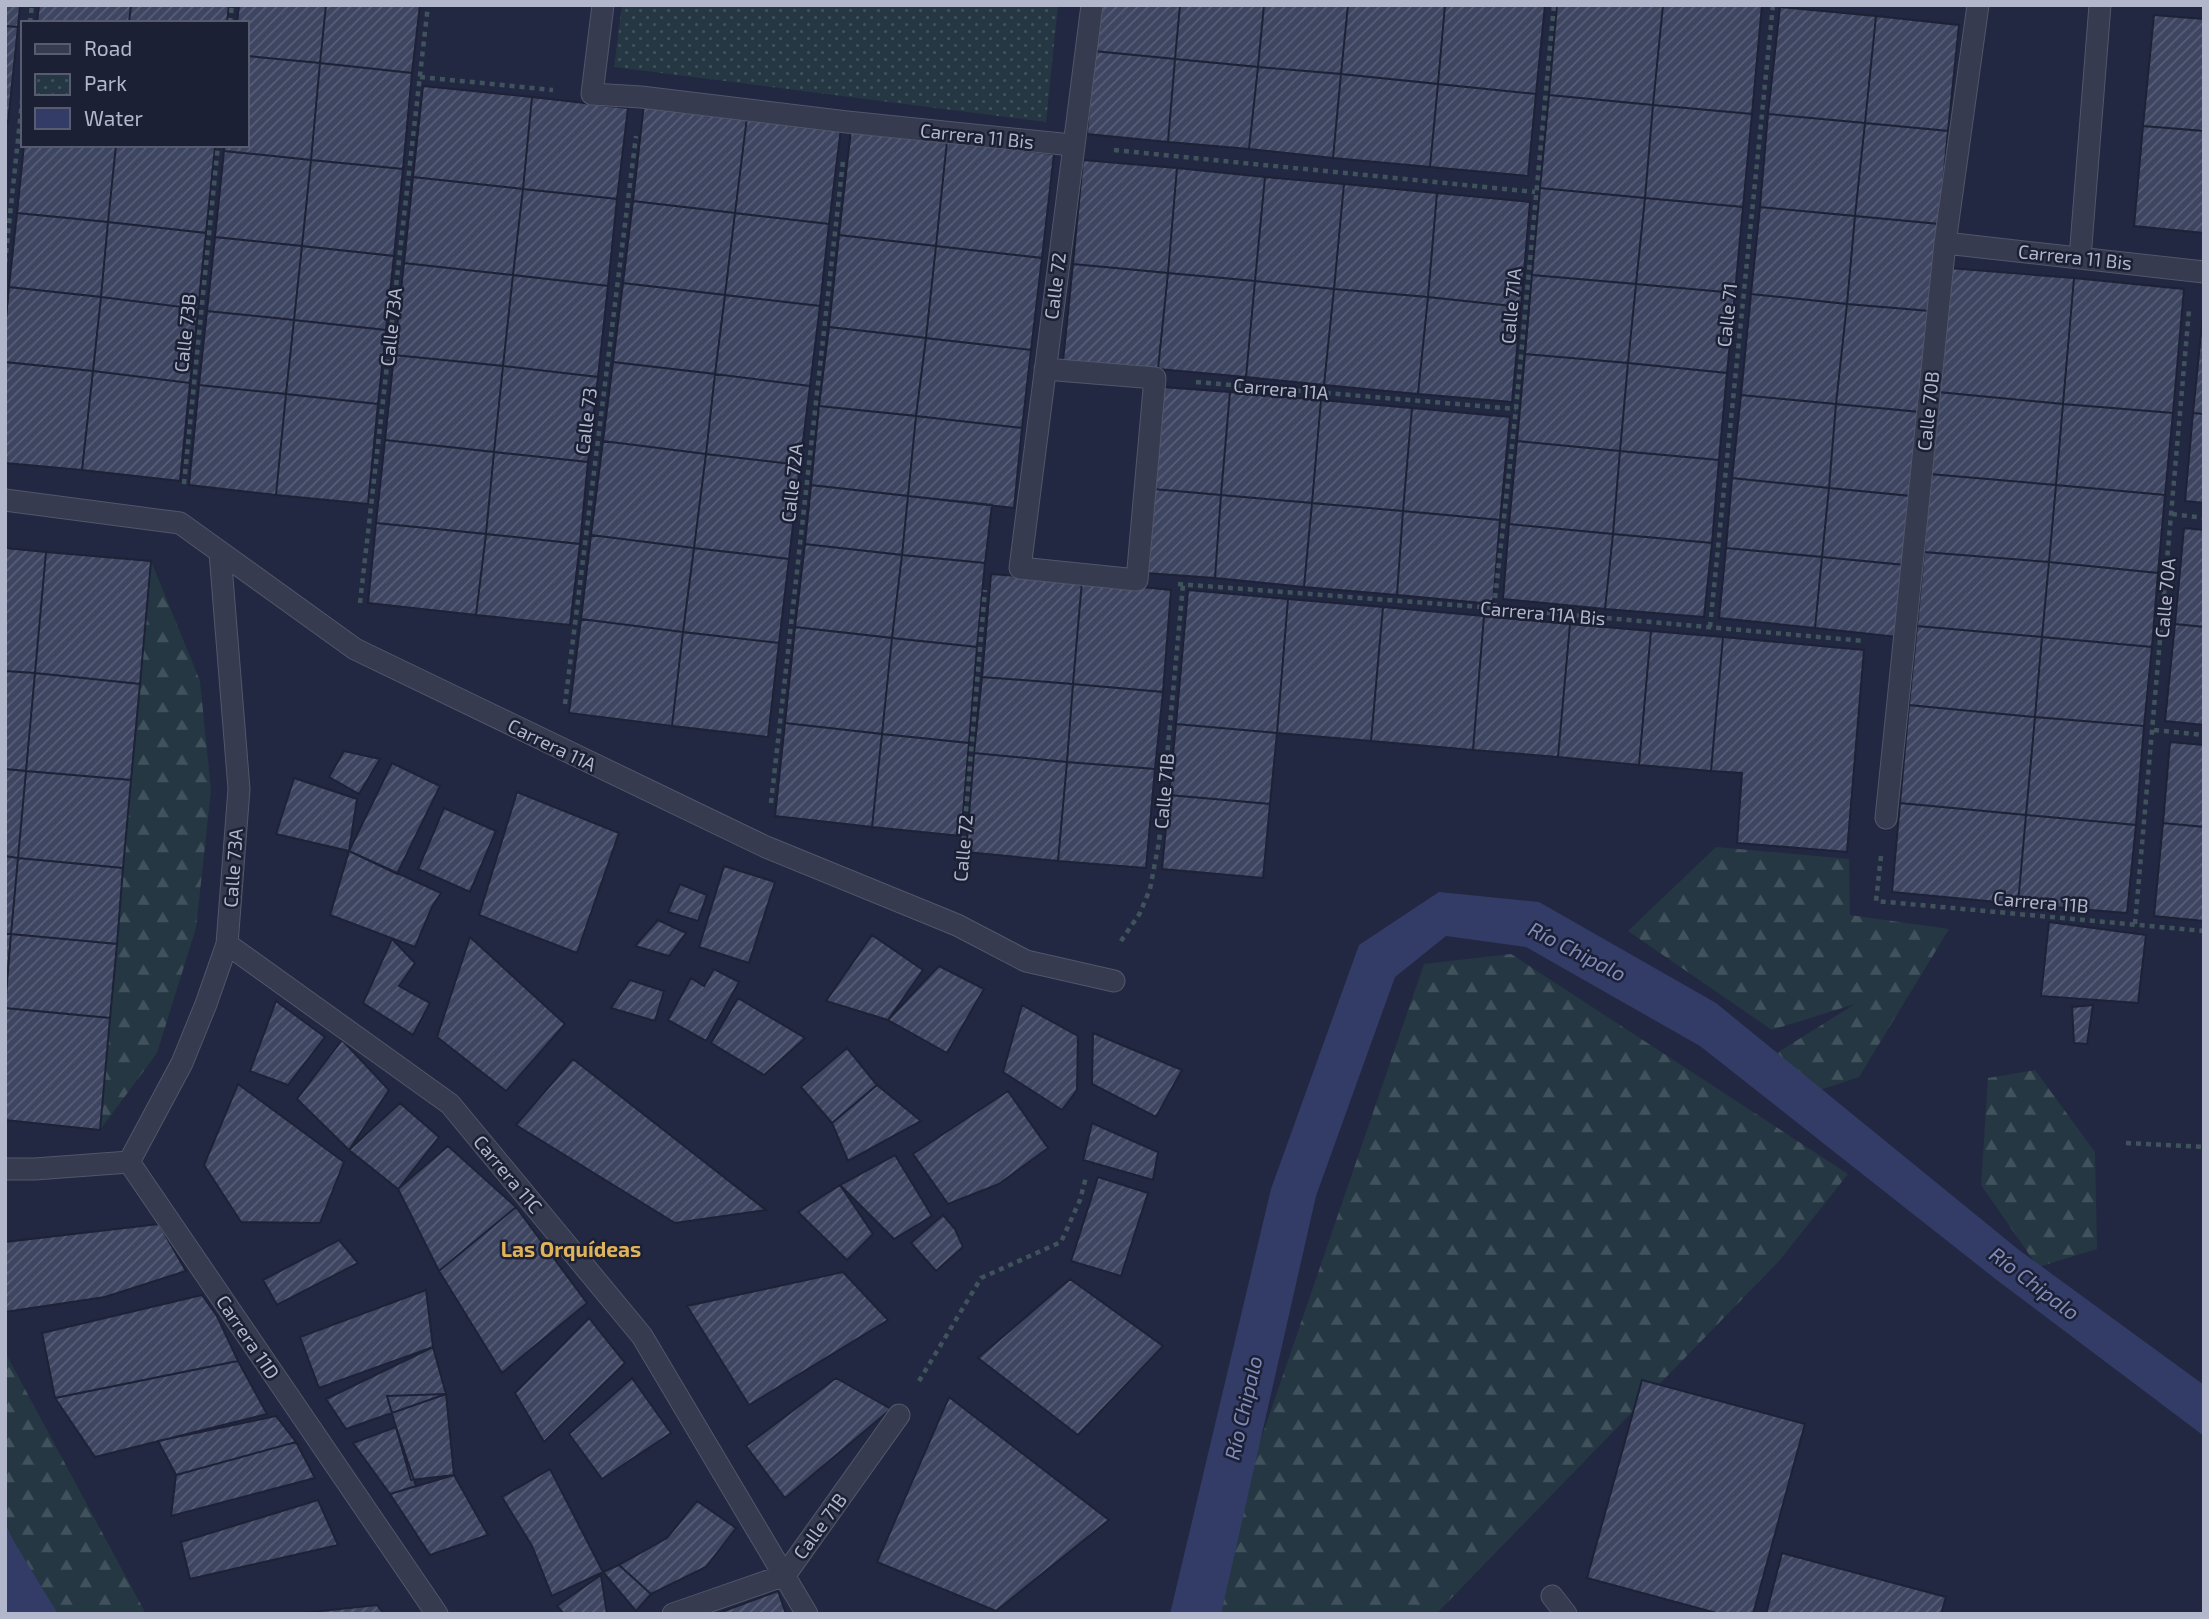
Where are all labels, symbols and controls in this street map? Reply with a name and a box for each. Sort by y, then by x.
legend [21,21,248,147]
text: Road [84,35,132,60]
text: Park [84,70,127,95]
text: Water [84,105,143,130]
street label: Carrera 11 Bis [919,118,1035,153]
street label: Carrera 11 Bis [2017,239,2133,274]
street label: Calle 72 [1039,251,1070,321]
street label: Calle 71A [1496,267,1525,345]
street label: Calle 71 [1712,282,1741,348]
street label: Calle 73A [375,286,406,367]
street label: Calle 73B [169,292,200,373]
street label: Calle 70B [1912,370,1943,452]
street label: Carrera 11A [1232,373,1330,404]
street label: Calle 73 [570,386,601,456]
street label: Calle 72A [776,442,807,524]
street label: Calle 70A [2150,557,2179,639]
street label: Carrera 11A Bis [1479,596,1607,629]
street label: Carrera 11A [504,713,600,776]
street label: Calle 71B [1149,752,1178,830]
street label: Calle 72 [948,813,977,883]
street label: Calle 73A [218,828,247,908]
street label: Carrera 11B [1992,886,2090,917]
water label: Río Chipalo [1525,915,1631,986]
street label: Carrera 11C [469,1130,548,1217]
district label: Las Orquídeas [501,1236,641,1261]
water label: Río Chipalo [1985,1241,2085,1325]
street label: Carrera 11D [212,1290,285,1383]
water label: Río Chipalo [1218,1353,1267,1462]
street label: Calle 71B [788,1488,851,1563]

